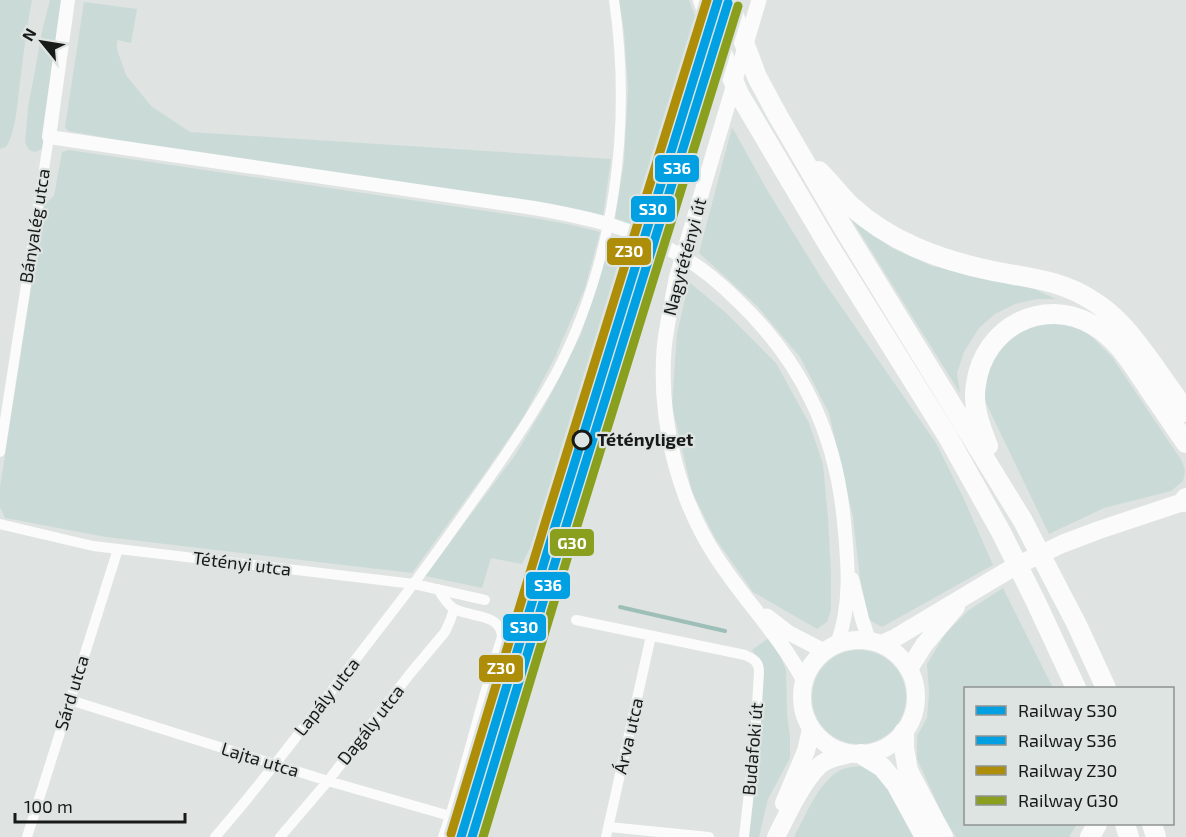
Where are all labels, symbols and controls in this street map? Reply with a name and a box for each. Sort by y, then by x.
north arrow [12,12,72,72]
text: N [17,24,40,44]
line badge: S36 [654,154,700,183]
text: S36 [663,158,691,177]
street label: Bányalég utca [14,167,54,285]
line badge: S30 [630,195,676,223]
street label: Nagytétényi út [658,195,710,318]
text: S30 [639,199,667,218]
line badge: Z30 [606,237,652,266]
text: Z30 [615,241,643,260]
place label: Tétényliget [597,428,694,450]
marker: Tétényliget [572,430,592,450]
line badge: G30 [549,528,595,557]
text: G30 [557,533,587,552]
street label: Tétényi utca [192,546,293,580]
line badge: S36 [525,571,571,600]
text: S36 [534,575,562,594]
line badge: S30 [502,613,547,642]
text: S30 [510,617,538,636]
street label: Sárd utca [49,653,93,733]
street label: Lapály utca [289,653,364,740]
line badge: Z30 [478,654,524,683]
text: Z30 [487,658,515,677]
street label: Dagály utca [332,680,408,769]
legend [964,687,1174,825]
street label: Árva utca [609,696,647,776]
text: Railway S30 [1018,699,1117,721]
street label: Budafoki út [737,701,767,796]
text: Railway S36 [1018,729,1117,751]
street label: Lajta utca [219,737,302,781]
text: Railway Z30 [1018,759,1117,781]
scale bar [15,786,184,824]
text: Railway G30 [1018,789,1119,811]
text: 100 m [24,795,73,817]

